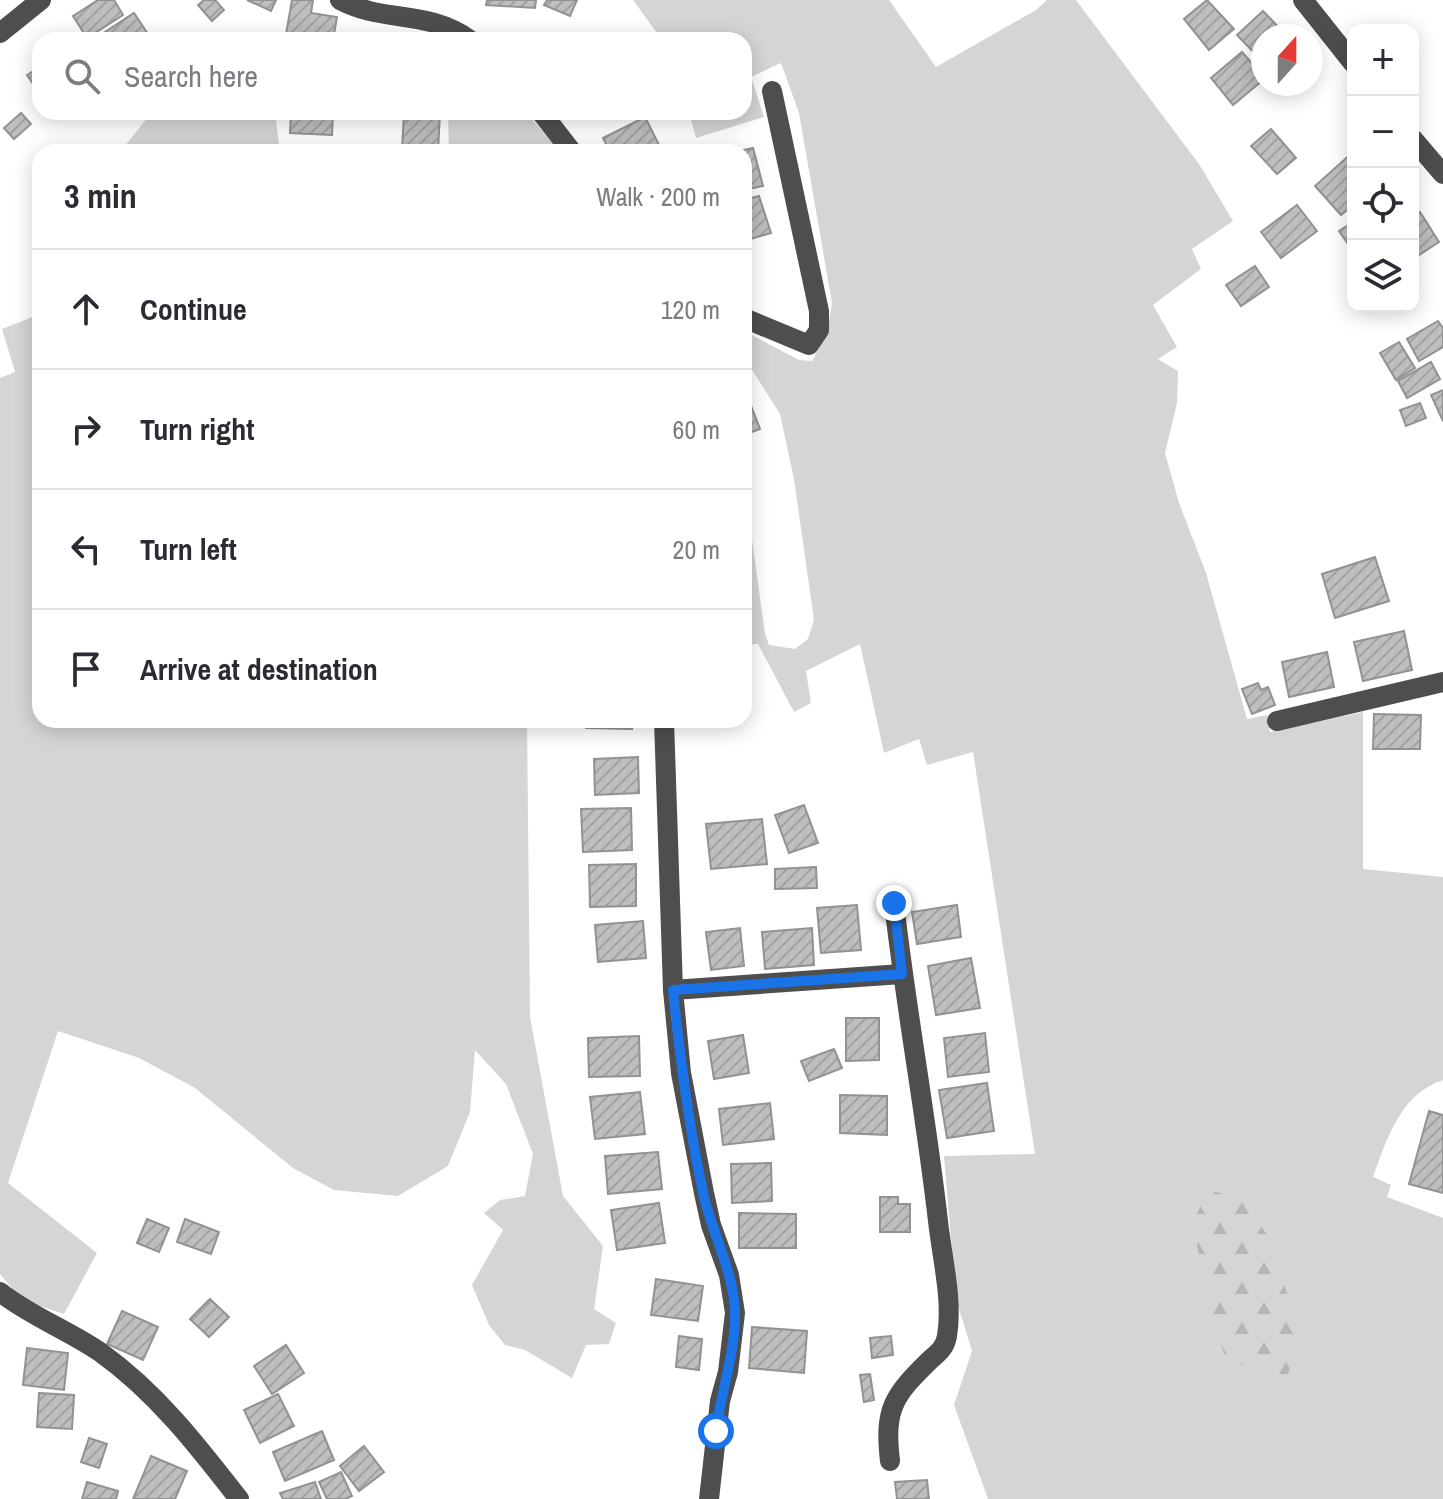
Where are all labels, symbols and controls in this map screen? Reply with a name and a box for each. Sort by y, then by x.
north arrow [1251,24,1323,96]
map controls [1347,24,1419,312]
button: + [1347,24,1419,96]
search box [32,32,752,120]
icon: search [60,54,104,98]
text: Search here [124,56,258,96]
button: − [1347,96,1419,168]
button: locate [1347,168,1419,240]
text: 3 min [64,173,137,219]
text: Walk · 200 m [596,179,720,214]
button: layers [1347,240,1419,312]
icon: ahead [64,287,108,331]
text: Continue [140,289,247,329]
text: 120 m [661,292,720,327]
icon: right [64,407,108,451]
text: Turn right [140,409,254,449]
text: 60 m [673,412,720,447]
icon: left [64,527,108,571]
text: Turn left [140,529,237,569]
text: 20 m [673,532,720,567]
icon: arrive [64,647,108,691]
text: Arrive at destination [140,649,378,689]
route end [876,885,912,921]
route start [698,1413,734,1449]

